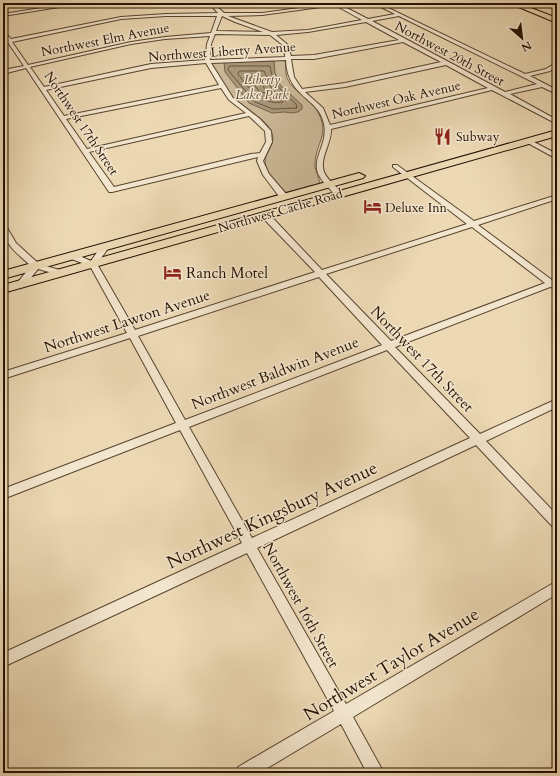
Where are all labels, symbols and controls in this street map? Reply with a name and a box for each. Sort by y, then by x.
street label: Northwest 20th Street [392,17,507,90]
north arrow [502,18,542,58]
street label: Northwest Elm Avenue [39,19,171,61]
street label: Northwest Liberty Avenue [148,38,297,66]
text: N [518,38,534,55]
street label: Northwest 17th Street [40,68,123,179]
park label: Liberty Lake Park [235,71,289,104]
street label: Northwest Oak Avenue [330,76,463,124]
restaurant icon: Subway [433,126,453,146]
place label: Subway [456,128,500,146]
street label: Northwest Cache Road [216,185,345,237]
hotel icon: Deluxe Inn [362,197,382,217]
place label: Deluxe Inn [385,199,448,217]
hotel icon: Ranch Motel [163,263,183,283]
place label: Ranch Motel [186,263,268,283]
street label: Northwest Lawton Avenue [41,285,213,357]
street label: Northwest 17th Street [366,302,478,417]
street label: Northwest Baldwin Avenue [188,332,362,414]
street label: Northwest Kingsbury Avenue [163,456,382,575]
street label: Northwest 16th Street [258,539,344,671]
street label: Northwest Taylor Avenue [299,602,484,727]

